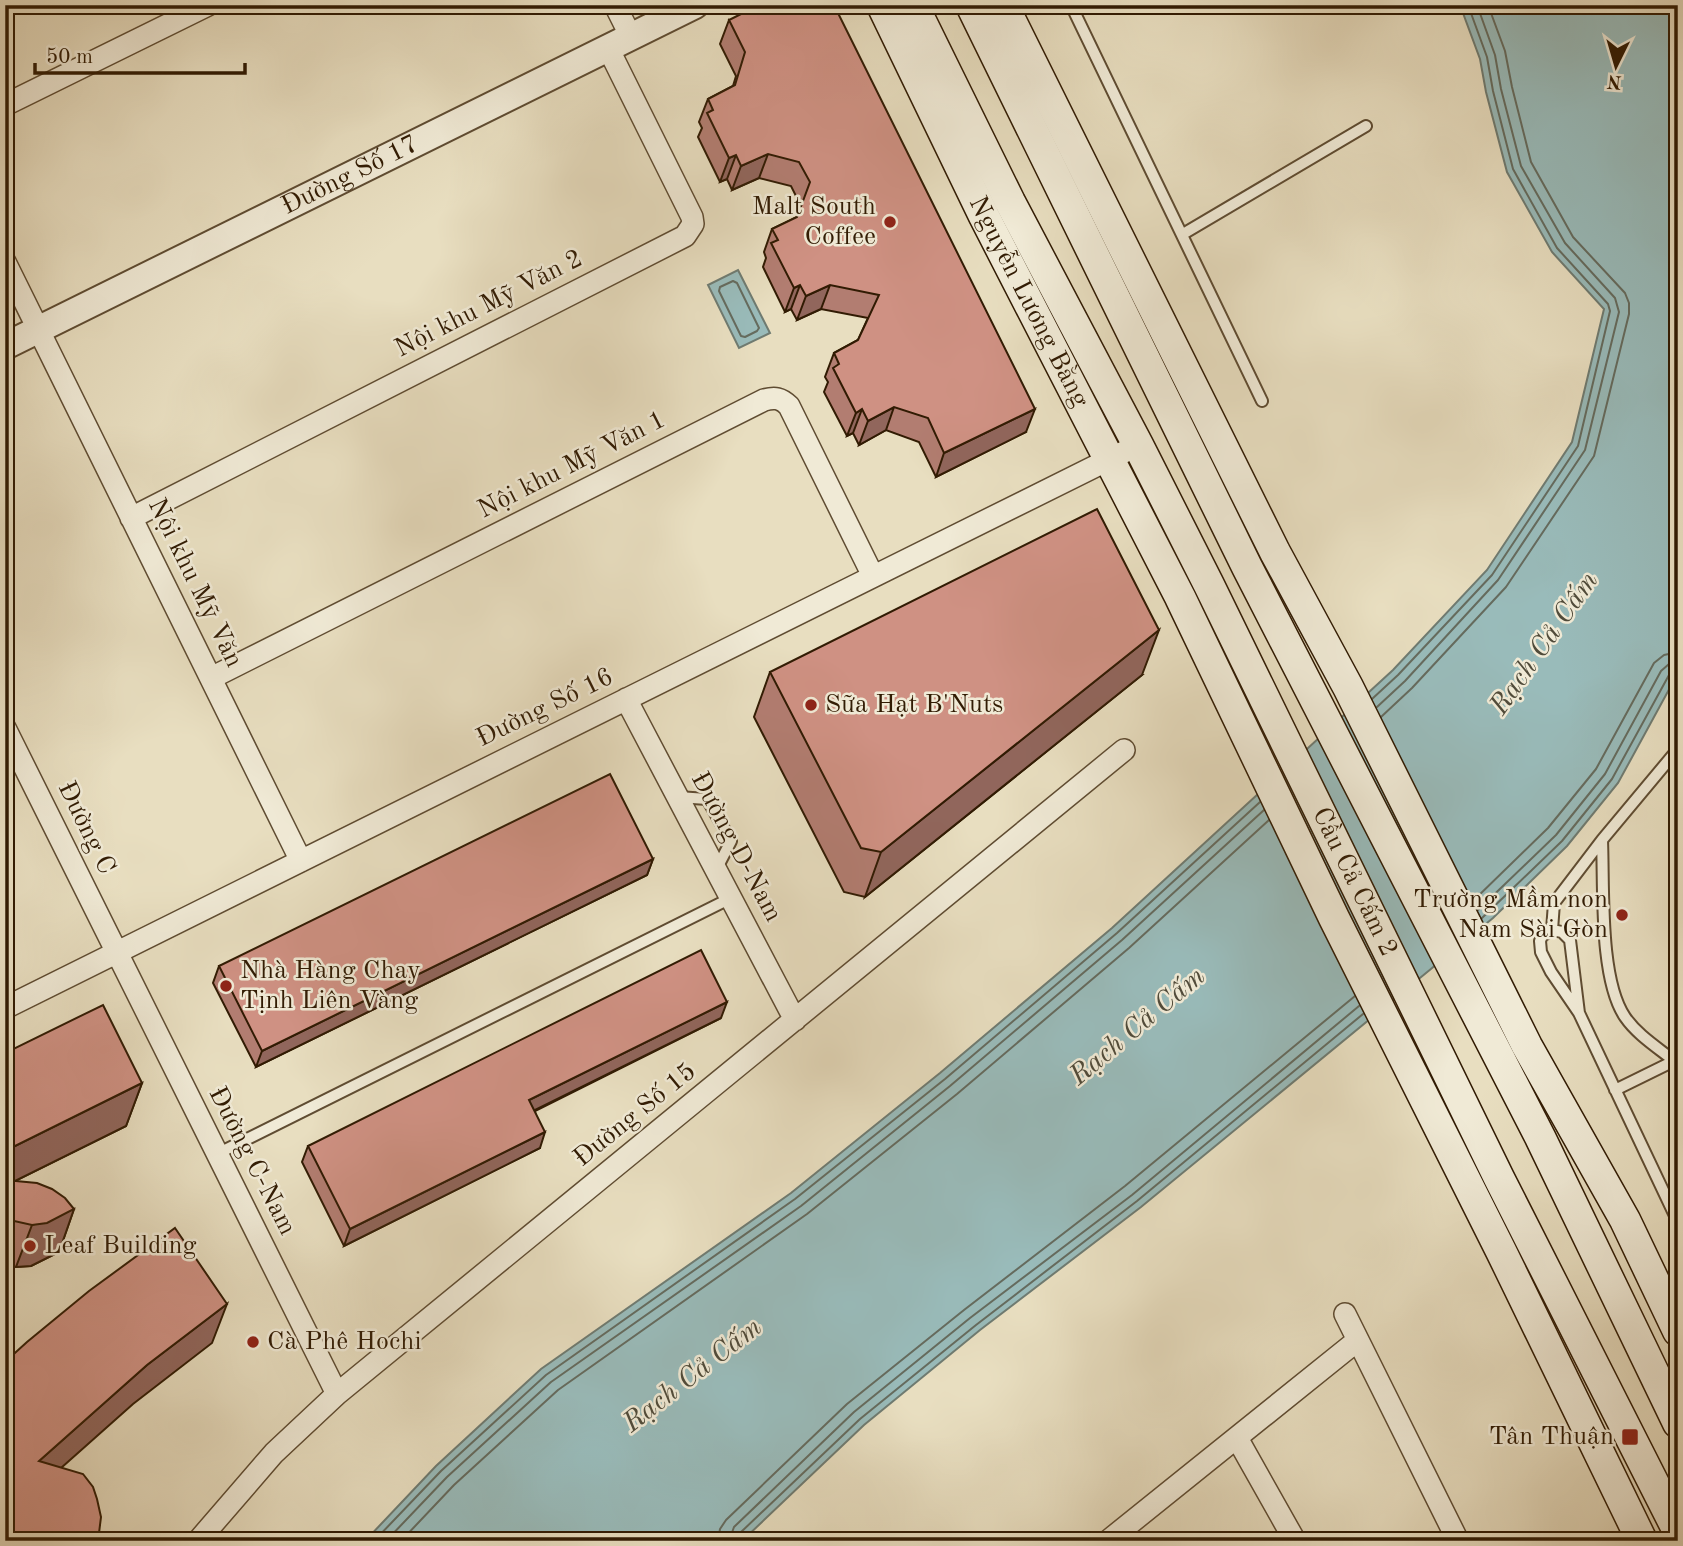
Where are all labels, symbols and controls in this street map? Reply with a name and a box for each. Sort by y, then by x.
scale bar [35,32,245,76]
north arrow [1582,32,1652,102]
text: 50 m [46,47,93,68]
text: N [1606,70,1623,91]
street label: Đường Số 17 [278,131,423,220]
street label: Nguyễn Lương Bằng [964,192,1093,412]
place label: Malt South Coffee [752,194,876,250]
marker: Malt South Coffee [882,214,898,230]
street label: Nội khu Mỹ Văn 2 [391,245,587,363]
street label: Nội khu Mỹ Văn 1 [474,406,670,524]
street label: Nội khu Mỹ Văn [143,494,247,672]
water label: Rạch Cả Cấm [1484,567,1604,721]
street label: Đường Số 16 [473,664,617,752]
place label: Sữa Hạt B'Nuts [825,692,1003,718]
marker: Sữa Hạt B'Nuts [803,697,819,713]
street label: Đường D-Nam [686,768,786,926]
street label: Đường C [52,778,120,878]
street label: Cầu Cả Cấm 2 [1307,804,1402,961]
place label: Trường Mầm non Nam Sài Gòn [1413,885,1608,943]
marker: Trường Mầm non Nam Sài Gòn [1614,907,1630,923]
place label: Nhà Hàng Chay Tịnh Liên Vàng [240,958,421,1014]
water label: Rạch Cả Cấm [1064,962,1211,1092]
marker: Nhà Hàng Chay Tịnh Liên Vàng [218,978,234,994]
street label: Đường Số 15 [569,1058,701,1172]
street label: Đường C-Nam [203,1083,301,1239]
place label: Leaf Building [44,1233,197,1259]
marker: Leaf Building [22,1238,38,1254]
water label: Rạch Cả Cấm [617,1313,767,1439]
place label: Cà Phê Hochi [267,1329,422,1355]
marker: Cà Phê Hochi [245,1334,261,1350]
place label: Tân Thuận [1489,1424,1614,1450]
marker: Tân Thuận [1620,1427,1640,1447]

